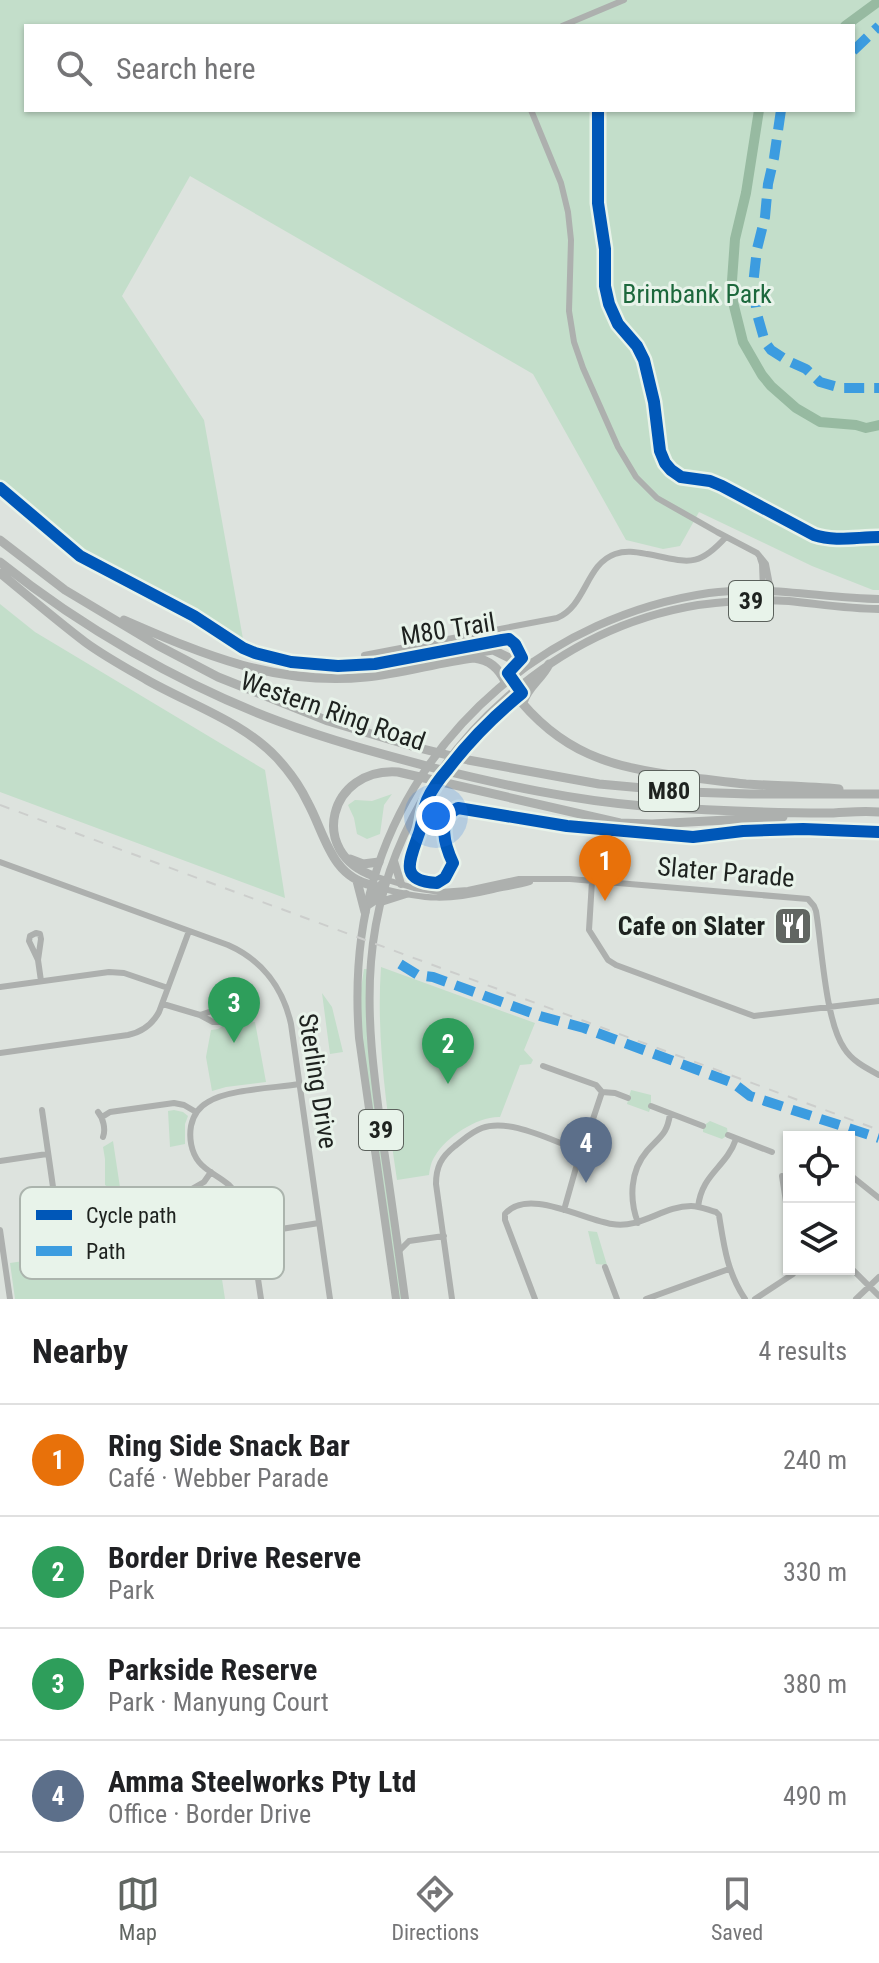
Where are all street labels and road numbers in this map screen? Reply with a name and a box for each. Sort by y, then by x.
road number: 39 [729,581,773,621]
street label: M80 Trail [399,607,497,651]
street label: Western Ring Road [237,665,429,757]
road number: M80 [639,771,699,811]
street label: Slater Parade [656,851,796,893]
street label: Sterling Drive [293,1011,343,1151]
road number: 39 [359,1110,403,1150]

